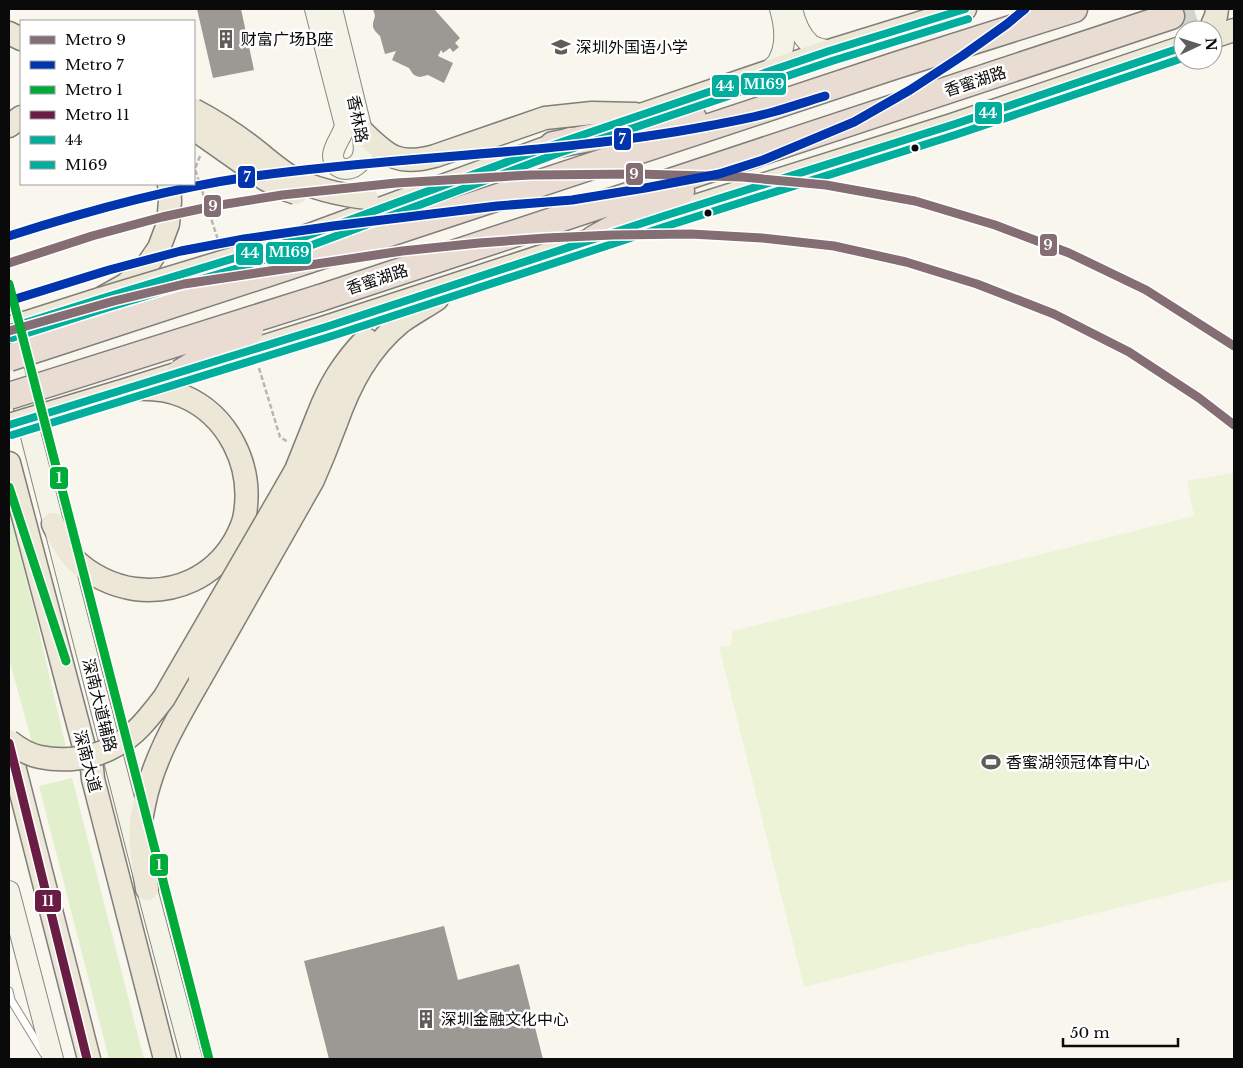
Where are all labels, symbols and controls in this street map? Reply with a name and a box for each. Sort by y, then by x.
legend [20,20,195,185]
north arrow [1173,20,1223,70]
building icon: 财富广场B座 [215,28,237,50]
place label: 财富广场B座 [241,29,333,49]
text: Metro 9 [65,30,126,49]
school or university icon: 深圳外国语小学 [550,36,572,58]
place label: 深圳外国语小学 [576,37,688,57]
text: N [1202,37,1220,51]
text: Metro 7 [65,55,124,74]
street label: 香蜜湖路 [941,62,1009,100]
line badge: M169 [740,72,787,96]
line badge: 44 [711,74,740,98]
text: M169 [743,75,785,93]
text: 44 [716,77,734,95]
text: Metro 1 [65,80,123,99]
street label: 香林路 [344,94,372,144]
line badge: 44 [974,101,1003,125]
text: 44 [979,104,997,122]
text: Metro 11 [65,105,130,124]
line badge: 7 [613,127,632,151]
text: 44 [65,130,83,149]
text: 7 [618,130,626,148]
unlabelled marker [910,143,920,153]
text: M169 [65,155,107,174]
line badge: 9 [625,162,644,186]
line badge: 7 [237,165,256,189]
text: 9 [629,165,639,183]
text: 7 [243,168,251,186]
line badge: 9 [203,194,222,218]
text: 9 [208,197,218,215]
unlabelled marker [703,208,713,218]
line badge: 9 [1039,233,1058,257]
text: 9 [1043,236,1053,254]
line badge: M169 [265,241,312,265]
line badge: 44 [235,242,264,266]
text: M169 [268,243,310,261]
text: 44 [241,244,259,262]
street label: 香蜜湖路 [343,260,411,298]
line badge: 1 [49,466,69,490]
text: 1 [56,469,62,487]
street label: 深南大道辅路 [79,656,121,754]
street label: 深南大道 [70,727,106,795]
sports icon: 香蜜湖领冠体育中心 [980,751,1002,773]
place label: 香蜜湖领冠体育中心 [1006,752,1150,772]
line badge: 1 [149,853,169,877]
text: 1 [156,856,162,874]
line badge: 11 [34,889,62,913]
text: 11 [42,892,54,910]
building icon: 深圳金融文化中心 [415,1008,437,1030]
place label: 深圳金融文化中心 [441,1009,569,1029]
scale bar [1063,1016,1178,1048]
text: 50 m [1070,1023,1110,1042]

